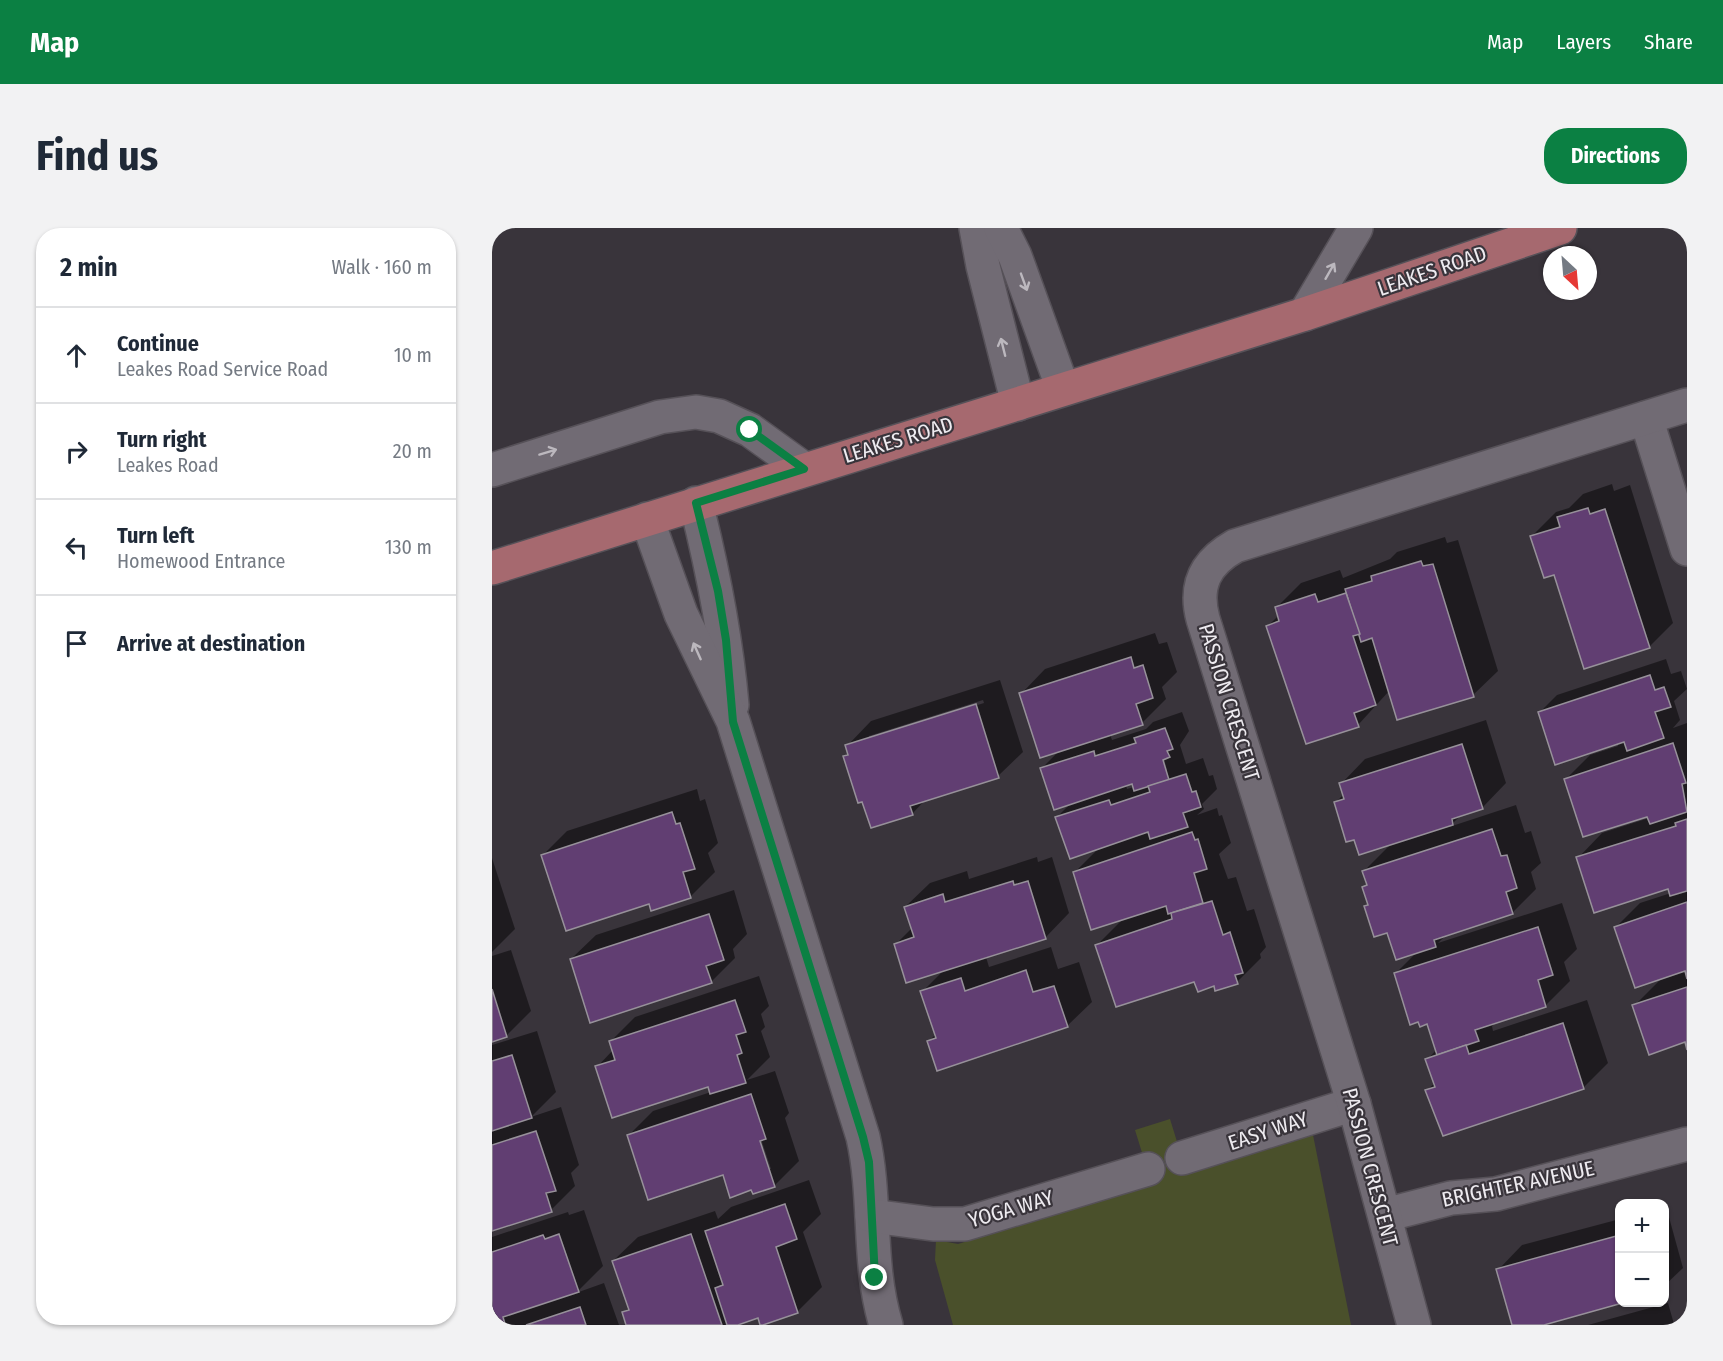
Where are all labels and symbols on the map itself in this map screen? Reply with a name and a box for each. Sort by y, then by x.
street label: LEAKES ROAD [1374,240,1490,302]
north arrow [1543,246,1597,300]
one-way arrow [1324,263,1336,280]
one-way arrow [1020,272,1031,291]
one-way arrow [997,338,1009,357]
street label: LEAKES ROAD [840,411,956,469]
route start [736,416,762,442]
one-way arrow [538,446,557,457]
street label: PASSION CRESCENT [1193,620,1265,784]
one-way arrow [691,642,703,660]
street label: PASSION CRESCENT [1336,1085,1404,1249]
street label: EASY WAY [1225,1106,1312,1156]
street label: BRIGHTER AVENUE [1439,1155,1597,1213]
street label: YOGA WAY [965,1184,1057,1234]
route end [861,1264,887,1290]

